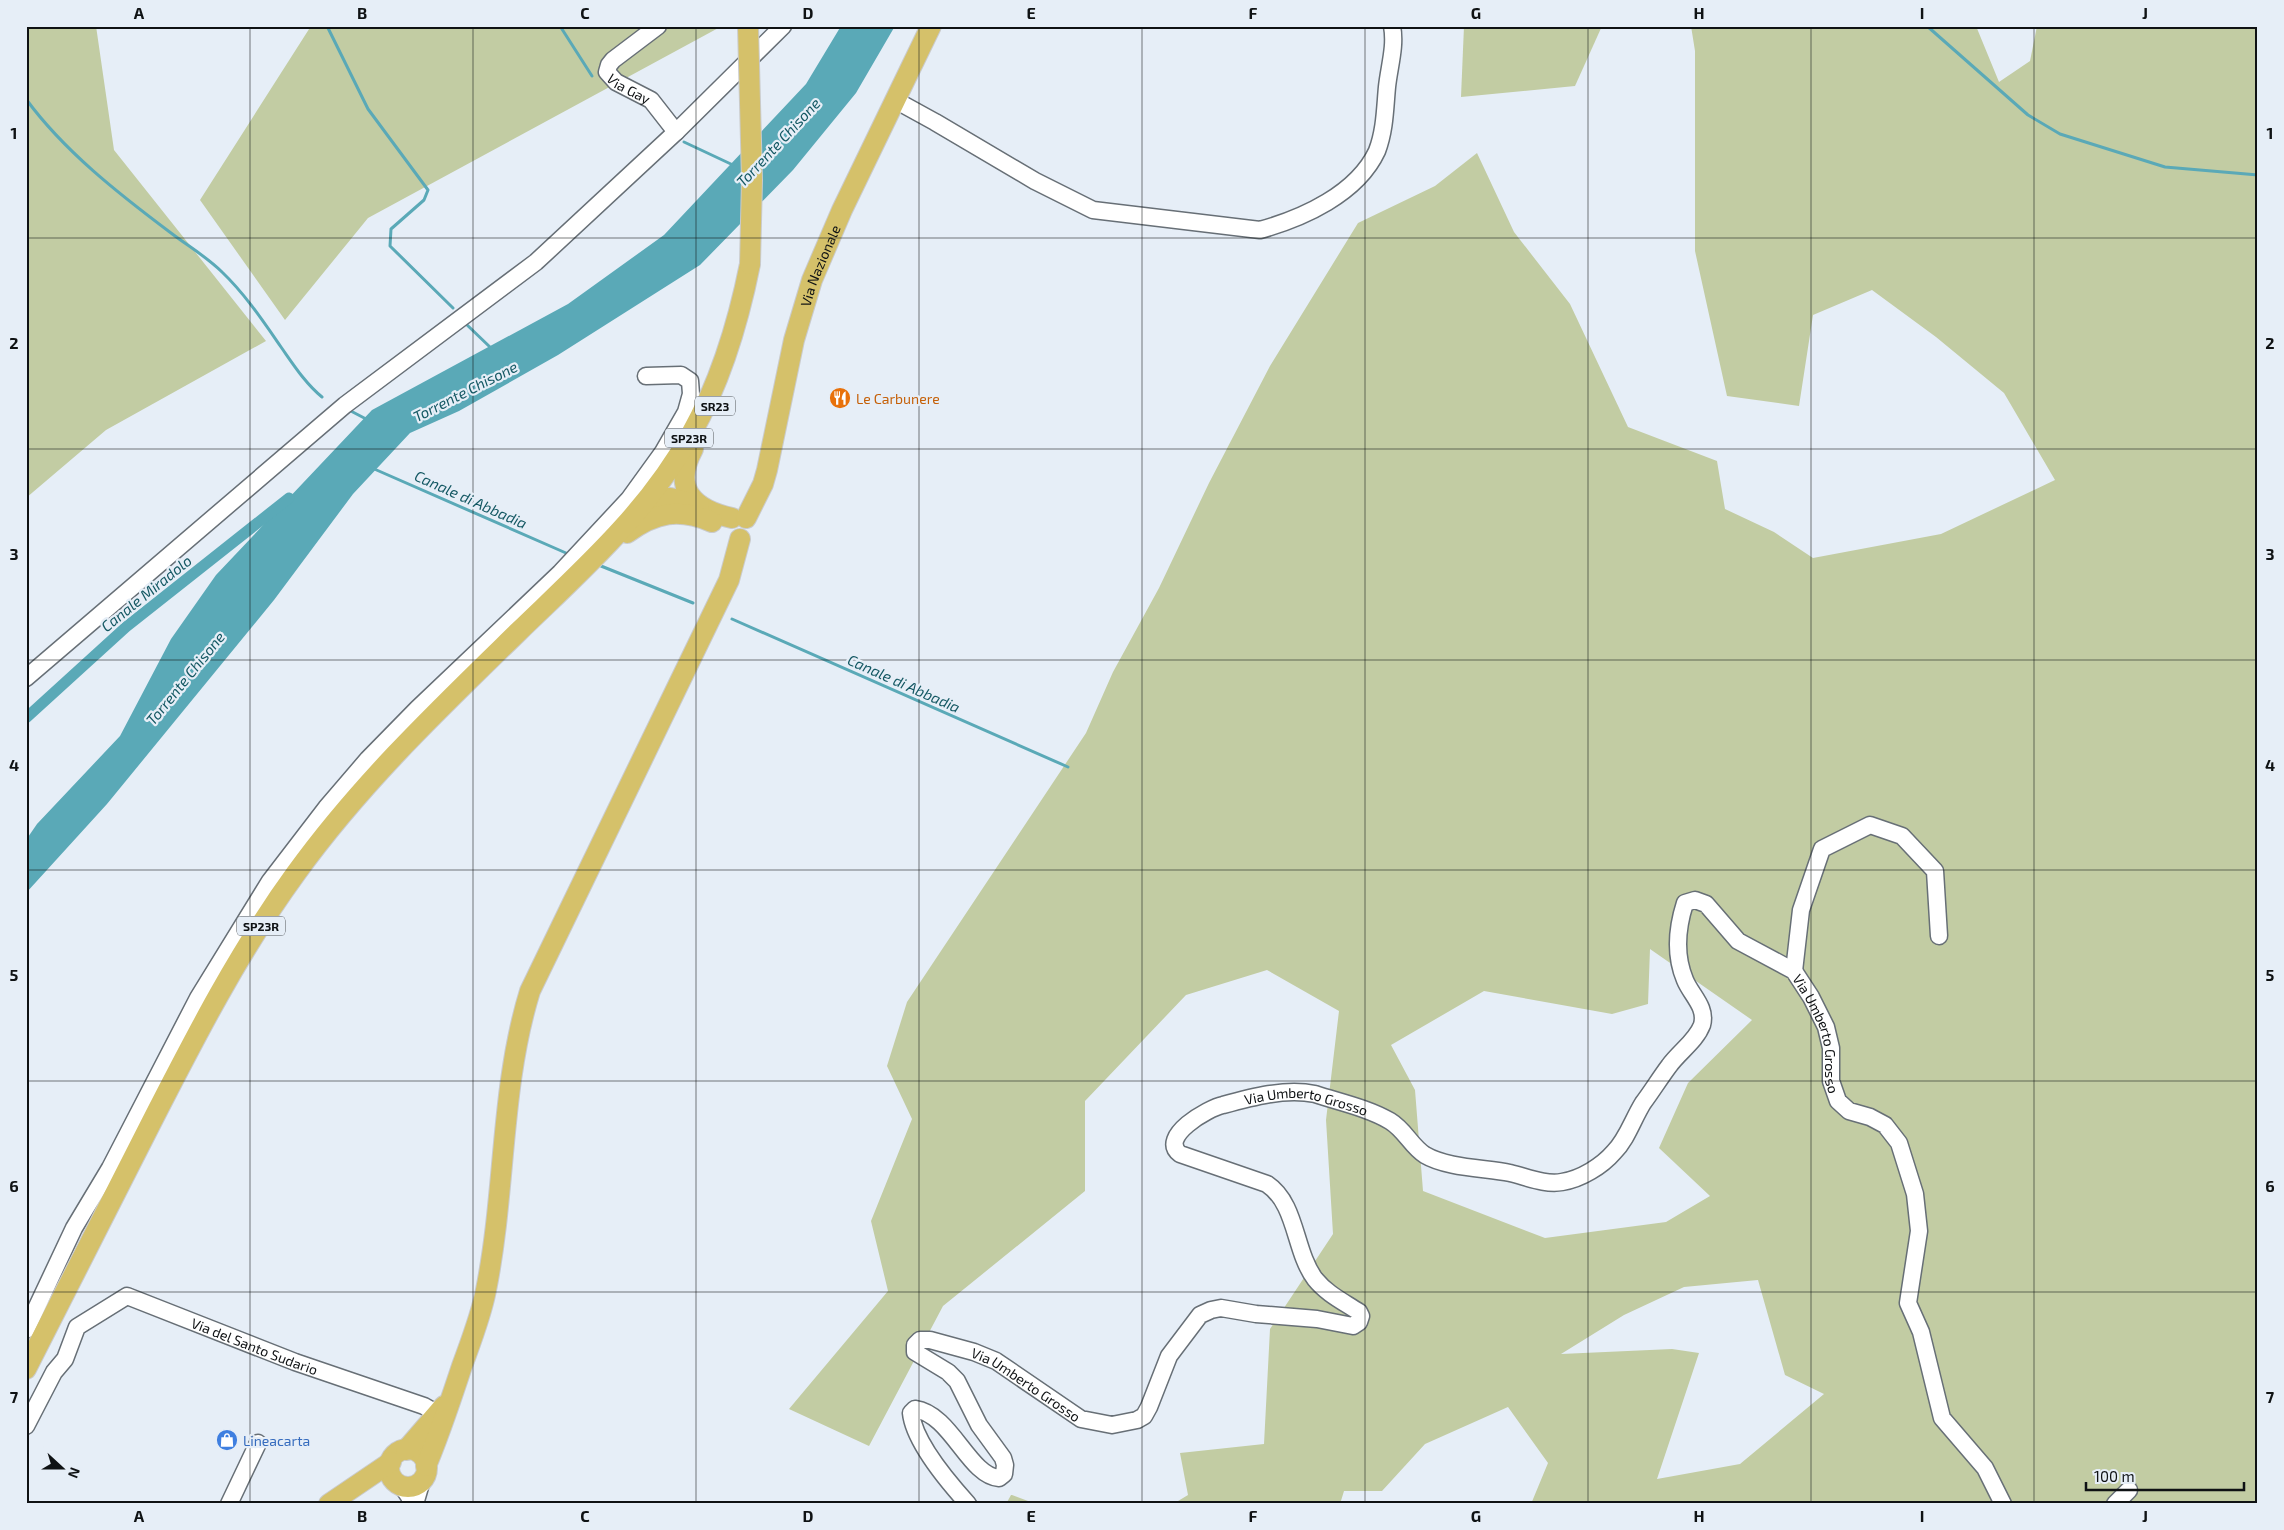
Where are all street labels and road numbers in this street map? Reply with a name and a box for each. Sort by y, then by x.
street label: Via Gay [604,70,654,107]
street label: Via Nazionale [796,222,843,309]
road number: SR23 [695,396,735,416]
road number: SP23R [665,428,713,448]
road number: SP23R [237,916,285,936]
street label: Via Umberto Grosso [1790,971,1843,1095]
street label: Via Umberto Grosso [1242,1084,1370,1119]
street label: Via del Santo Sudario [189,1314,320,1378]
street label: Via Umberto Grosso [969,1343,1084,1425]

